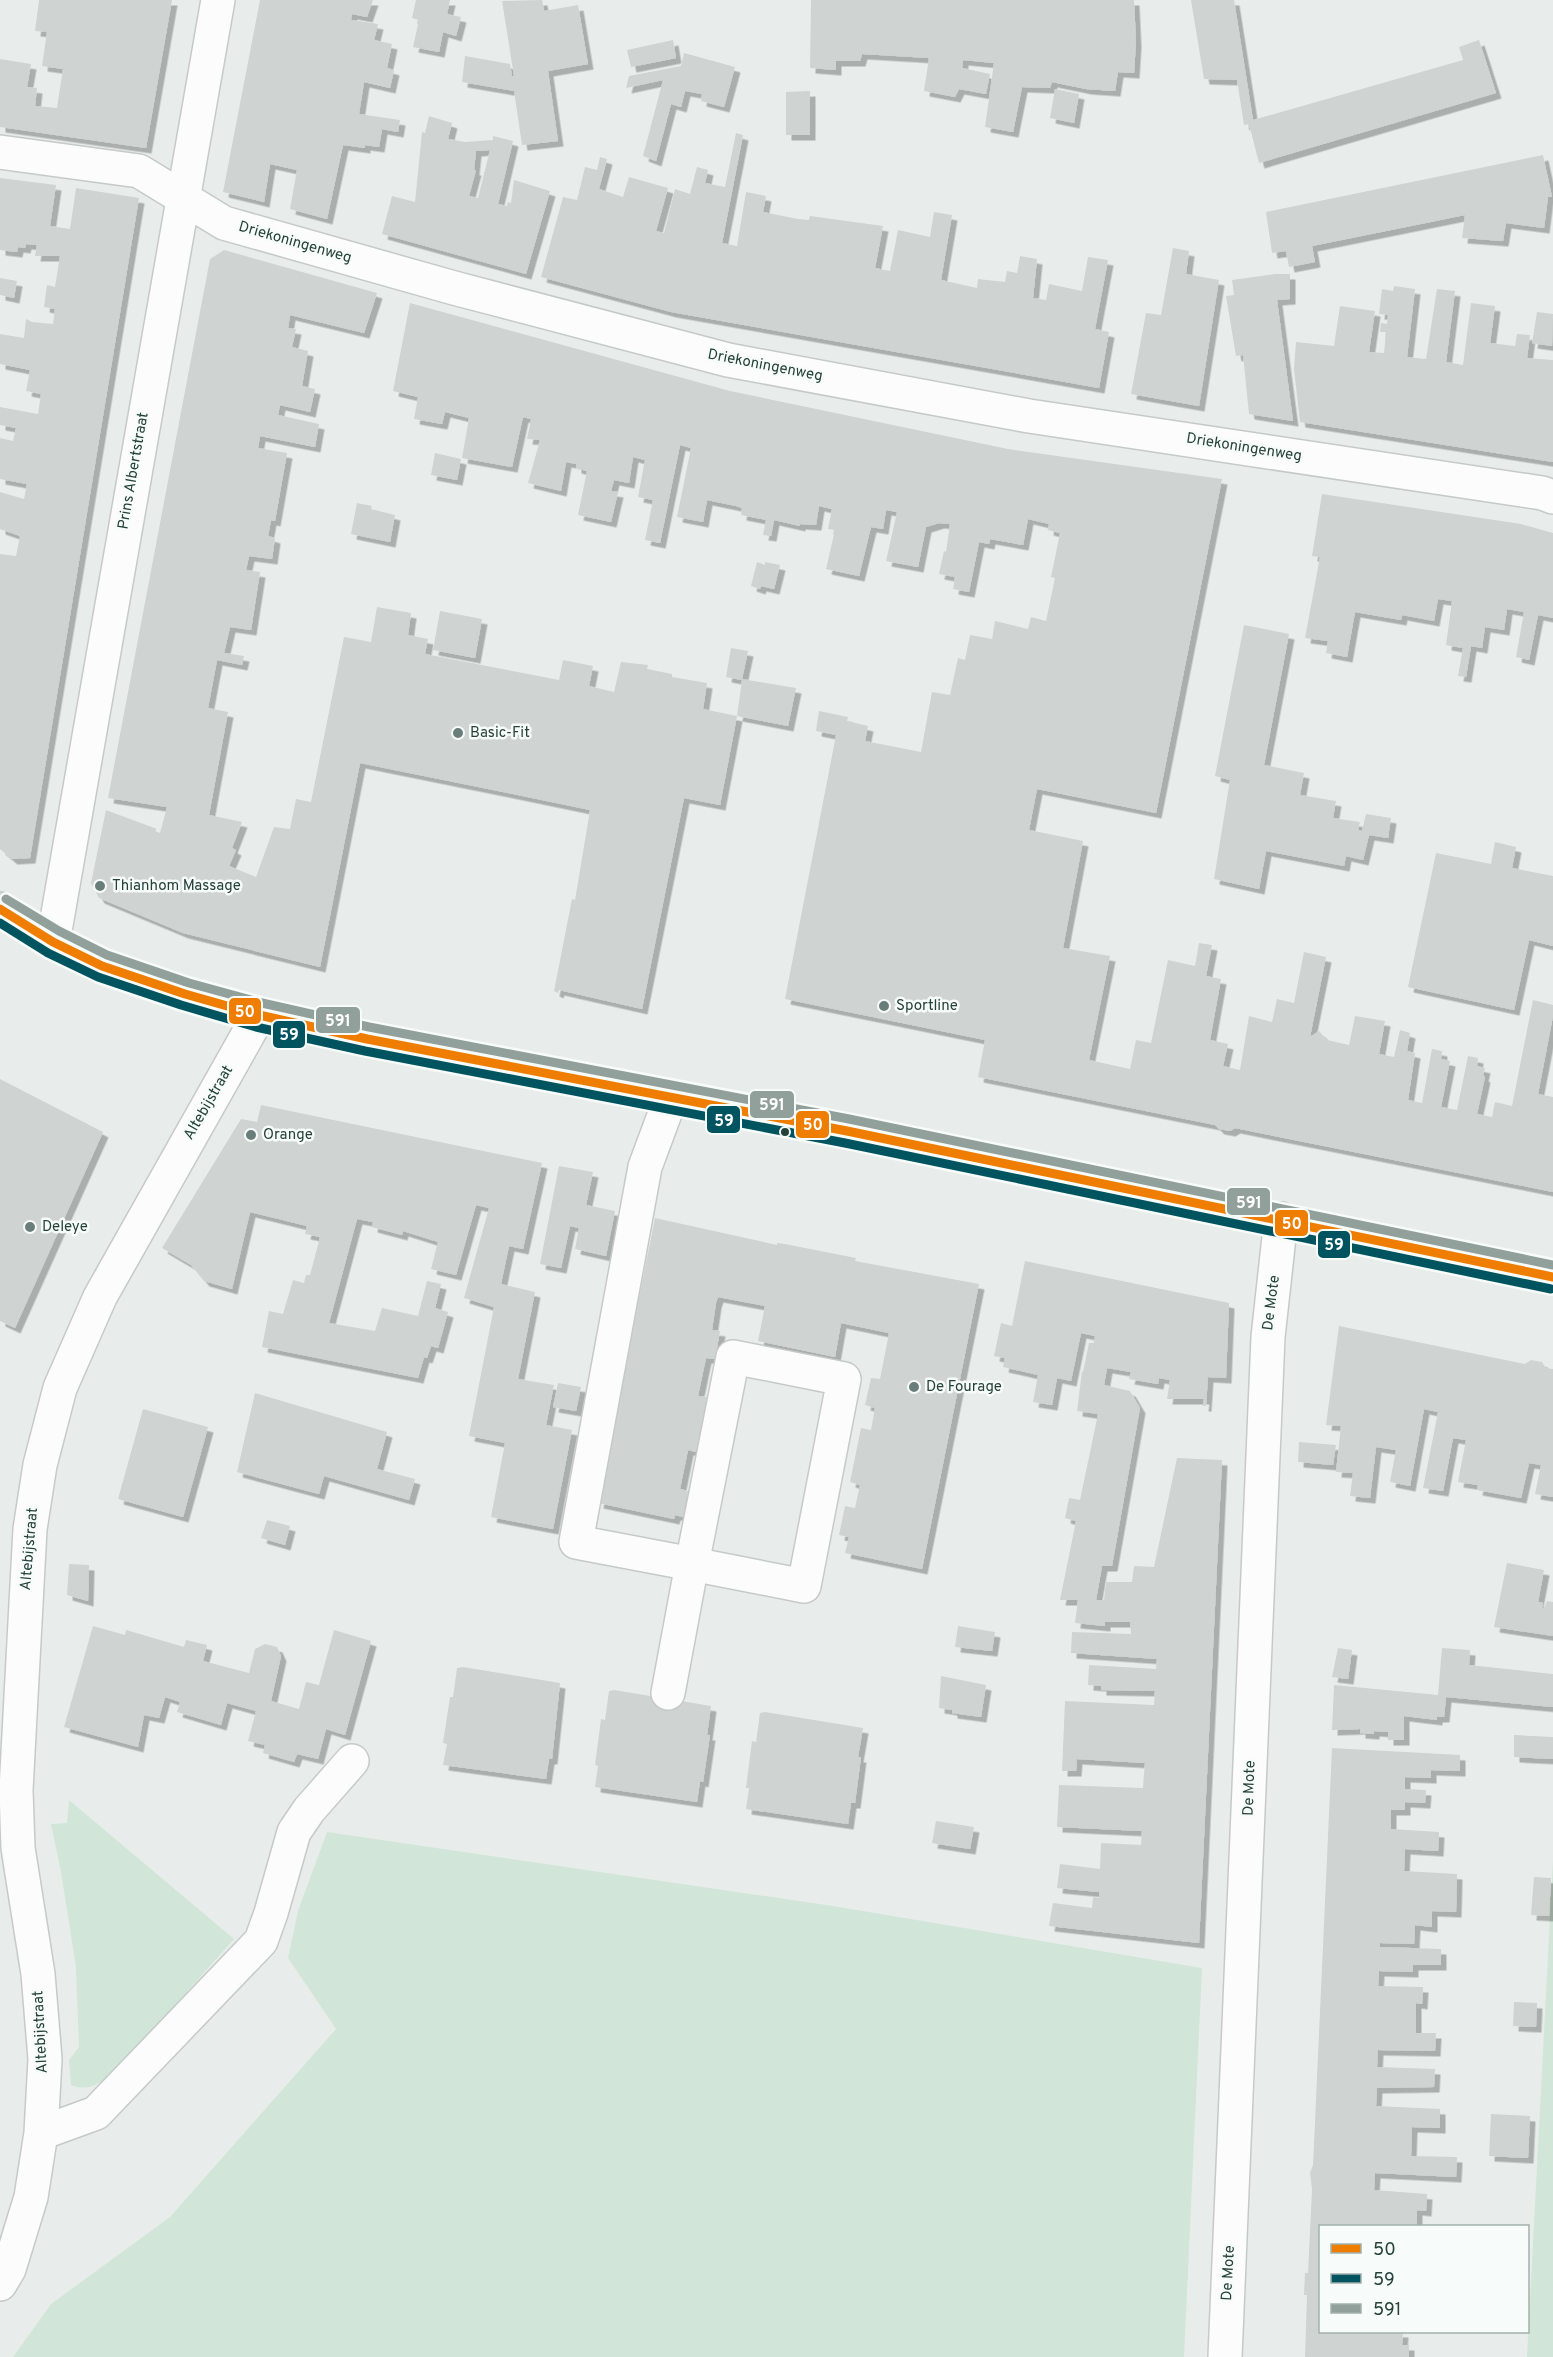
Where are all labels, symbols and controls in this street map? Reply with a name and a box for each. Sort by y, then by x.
street label: Driekoningenweg [236,218,354,268]
street label: Driekoningenweg [706,346,824,386]
street label: Prins Albertstraat [114,411,154,531]
street label: Driekoningenweg [1185,429,1303,467]
place label: Basic-Fit [470,724,530,743]
marker: Basic-Fit [451,726,465,740]
place label: Thianhom Massage [112,877,241,896]
marker: Thianhom Massage [93,879,107,893]
line badge: 50 [228,997,262,1025]
place label: Sportline [896,997,958,1016]
marker: Sportline [877,999,891,1013]
text: 50 [235,1003,255,1023]
line badge: 591 [315,1006,361,1034]
text: 591 [325,1012,351,1032]
line badge: 59 [272,1020,306,1049]
text: 59 [279,1026,299,1046]
street label: Altebijstraat [180,1062,238,1144]
line badge: 591 [749,1090,795,1119]
text: 591 [759,1096,785,1116]
line badge: 59 [706,1105,741,1134]
line badge: 50 [795,1110,830,1139]
text: 59 [714,1112,734,1132]
text: 50 [803,1116,823,1136]
place label: Orange [263,1126,313,1145]
unlabelled marker [779,1126,791,1138]
marker: Orange [244,1128,258,1142]
line badge: 591 [1226,1187,1271,1216]
text: 591 [1236,1194,1262,1214]
line badge: 50 [1274,1209,1309,1237]
text: 50 [1282,1215,1302,1235]
place label: Deleye [42,1218,88,1237]
marker: Deleye [23,1220,37,1234]
line badge: 59 [1317,1230,1351,1259]
text: 59 [1324,1236,1344,1256]
street label: De Mote [1259,1274,1285,1332]
place label: De Fourage [926,1378,1002,1397]
marker: De Fourage [907,1380,921,1394]
street label: Altebijstraat [17,1507,43,1591]
street label: De Mote [1240,1760,1260,1816]
street label: Altebijstraat [29,1990,53,2074]
legend [1319,2225,1529,2333]
text: 50 [1373,2239,1396,2262]
street label: De Mote [1218,2245,1240,2301]
text: 59 [1373,2269,1395,2292]
text: 591 [1373,2299,1401,2322]

